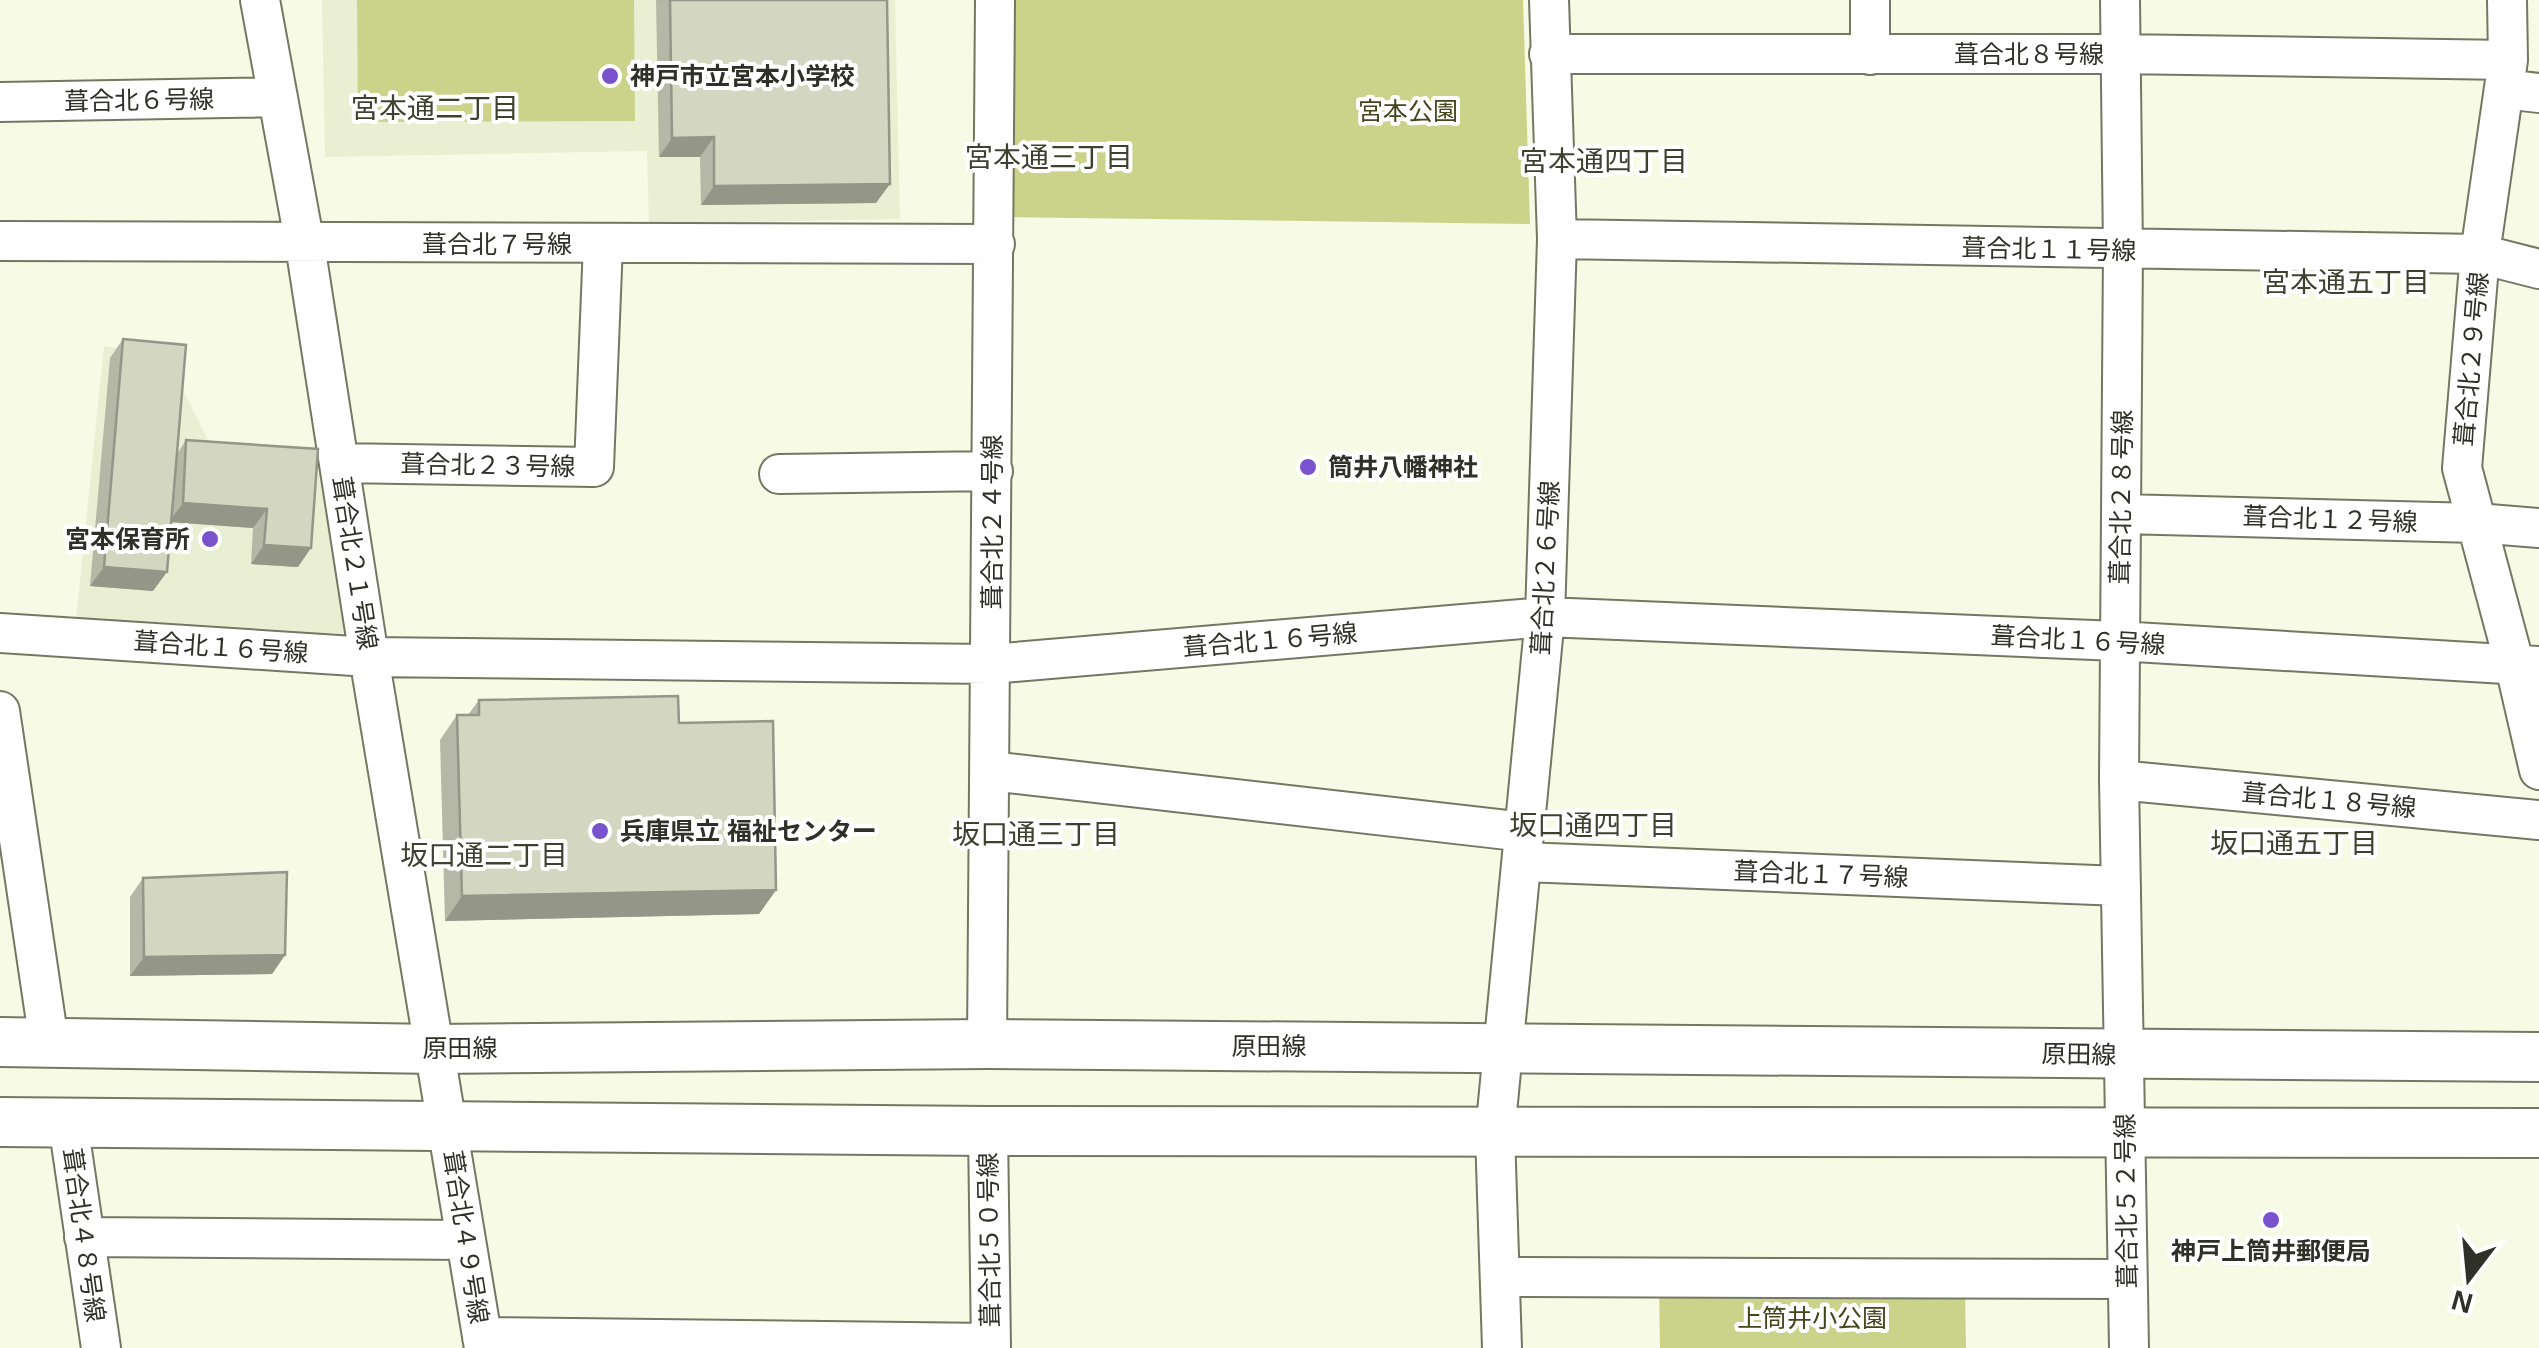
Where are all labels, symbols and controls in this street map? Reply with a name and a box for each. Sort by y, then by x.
street label: 葺合北８号線 [1954,40,2104,68]
place label: 神戸市立宮本小学校 [630,62,855,90]
marker: 神戸市立宮本小学校 [599,65,621,87]
street label: 葺合北６号線 [64,85,214,115]
district label: 宮本通二丁目 [351,93,519,124]
park label: 宮本公園 [1358,97,1458,125]
district label: 宮本通三丁目 [965,142,1133,173]
district label: 宮本通四丁目 [1520,146,1688,177]
street label: 葺合北７号線 [422,230,572,258]
street label: 葺合北１１号線 [1961,233,2137,265]
district label: 宮本通五丁目 [2262,267,2430,298]
street label: 葺合北２９号線 [2449,271,2493,447]
street label: 葺合北２８号線 [2105,409,2137,585]
street label: 葺合北２４号線 [978,434,1006,610]
street label: 葺合北２３号線 [400,449,576,481]
place label: 筒井八幡神社 [1328,453,1478,481]
marker: 筒井八幡神社 [1297,456,1319,478]
street label: 葺合北２１号線 [327,474,383,652]
street label: 葺合北２６号線 [1526,480,1564,656]
street label: 葺合北１２号線 [2242,502,2418,536]
place label: 宮本保育所 [65,525,190,553]
marker: 宮本保育所 [199,528,221,550]
street label: 葺合北１６号線 [1182,618,1358,662]
street label: 葺合北１６号線 [1990,621,2166,659]
street label: 葺合北１６号線 [133,627,309,667]
street label: 葺合北１８号線 [2241,778,2417,822]
district label: 坂口通四丁目 [1509,810,1677,841]
place label: 兵庫県立 福祉センター [620,817,877,845]
district label: 坂口通三丁目 [952,819,1120,850]
marker: 兵庫県立 福祉センター [589,820,611,842]
district label: 坂口通五丁目 [2210,828,2378,859]
district label: 坂口通二丁目 [400,840,568,871]
street label: 葺合北１７号線 [1733,857,1909,891]
street label: 原田線 [1231,1032,1307,1060]
street label: 原田線 [422,1034,498,1062]
street label: 原田線 [2041,1039,2117,1069]
street label: 葺合北５２号線 [2110,1113,2142,1289]
street label: 葺合北４８号線 [58,1146,110,1324]
street label: 葺合北４９号線 [438,1148,494,1326]
street label: 葺合北５０号線 [973,1152,1005,1328]
marker: 神戸上筒井郵便局 [2260,1209,2282,1231]
north arrow [2419,1228,2519,1328]
place label: 神戸上筒井郵便局 [2171,1237,2371,1265]
text: N [2448,1284,2476,1319]
park label: 上筒井小公園 [1737,1304,1887,1332]

